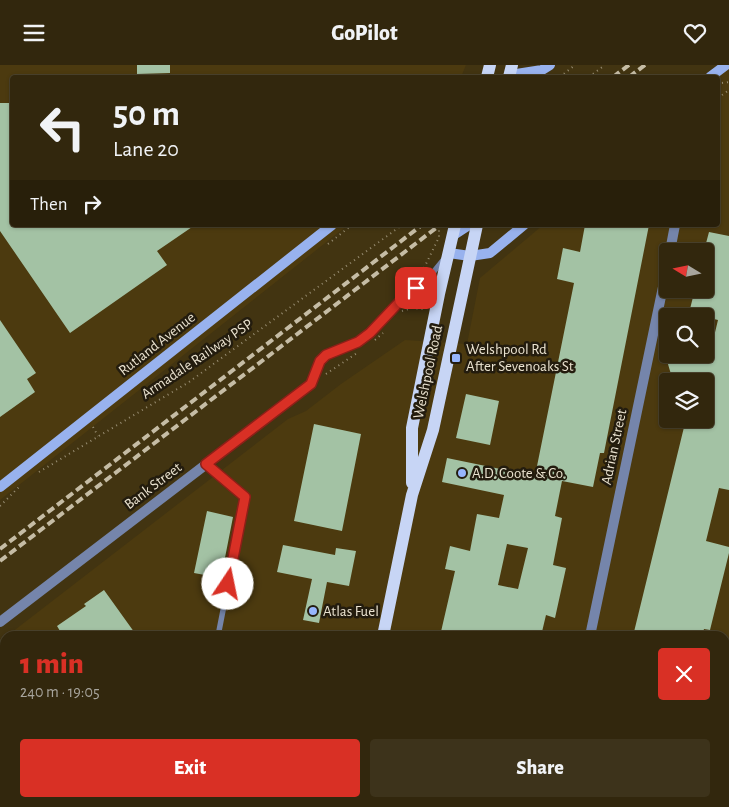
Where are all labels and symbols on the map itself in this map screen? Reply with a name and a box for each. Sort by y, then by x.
north arrow [659,243,714,297]
pin [395,267,437,309]
street label: Rutland Avenue [116,310,198,378]
street label: Armadale Railway PSP [139,316,255,402]
street label: Welshpool Road [411,324,445,420]
place label: Welshpool Rd After Sevenoaks St [466,342,574,374]
marker: Welshpool Rd After Sevenoaks St [450,352,462,364]
street label: Adrian Street [599,408,629,486]
street label: Bank Street [122,460,185,512]
place label: A.D. Coote & Co. [472,466,566,481]
marker: A.D. Coote & Co. [456,467,468,479]
position arrow [201,557,253,609]
place label: Atlas Fuel [323,604,379,619]
marker: Atlas Fuel [307,605,319,617]

